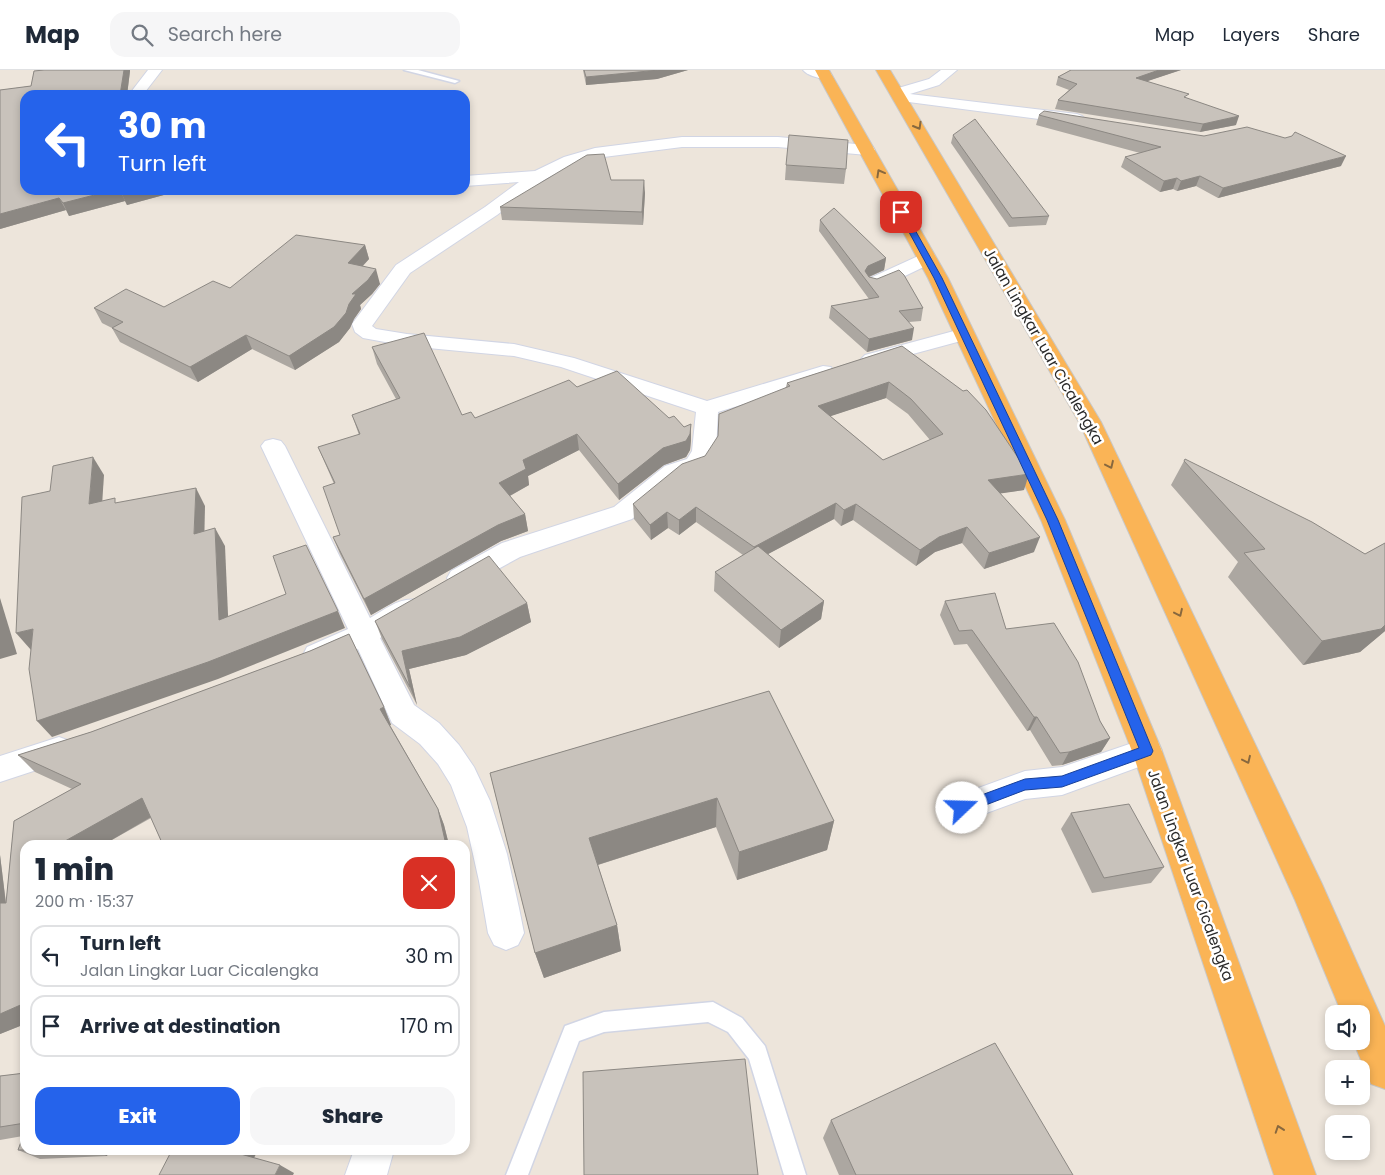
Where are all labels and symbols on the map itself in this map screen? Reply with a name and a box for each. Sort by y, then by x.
one-way arrow [911,121,921,130]
one-way arrow [876,170,886,179]
pin [880,191,922,233]
street label: Jalan Lingkar Luar Cicalengka [979,244,1109,448]
one-way arrow [1104,460,1115,469]
one-way arrow [1173,608,1183,617]
one-way arrow [1241,755,1252,764]
street label: Jalan Lingkar Luar Cicalengka [1143,766,1239,984]
position arrow [935,781,987,833]
one-way arrow [1275,1125,1285,1134]

